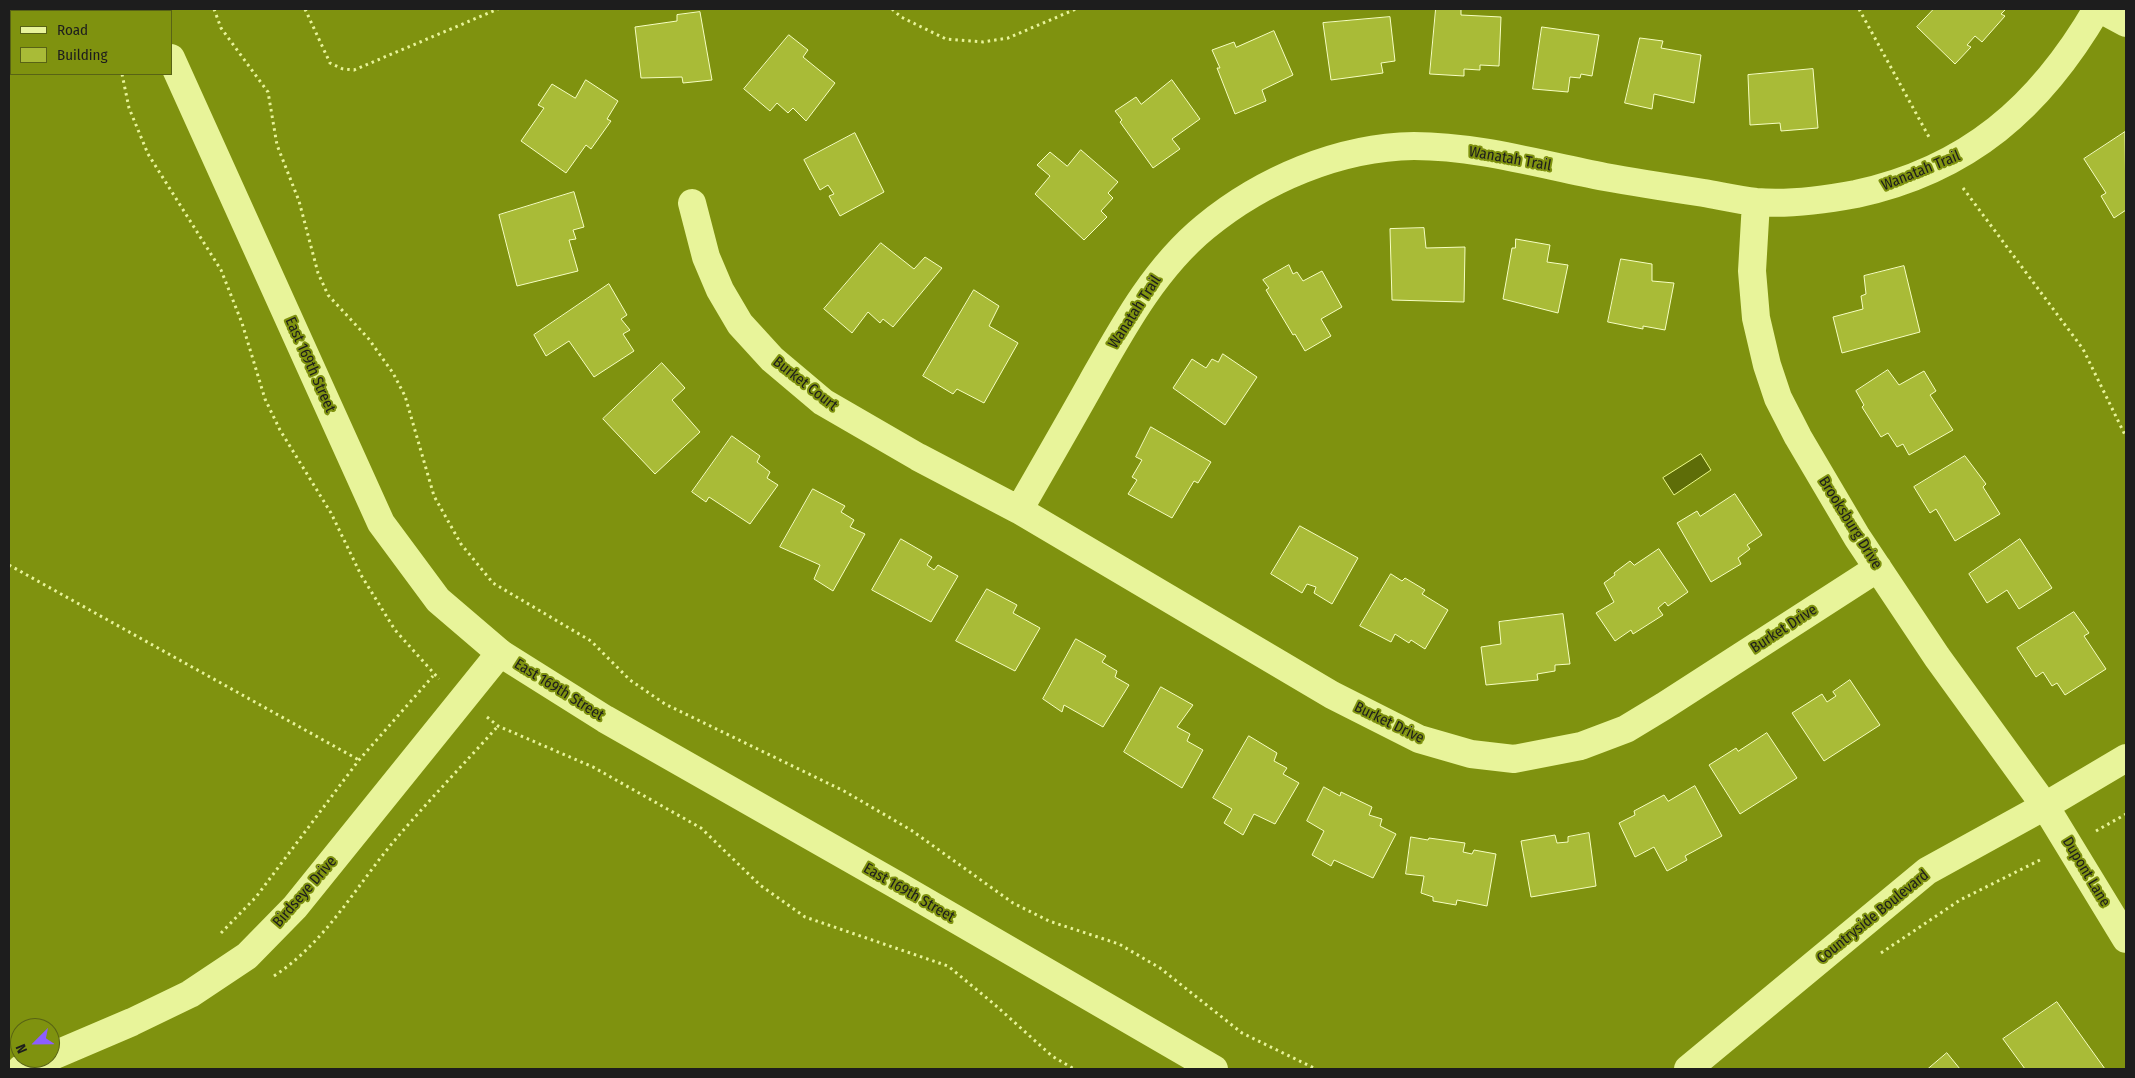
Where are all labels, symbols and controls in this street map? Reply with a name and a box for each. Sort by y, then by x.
legend [10,10,172,75]
text: Road [57,21,88,39]
text: Building [57,46,108,64]
street label: Wanatah Trail [1467,143,1553,175]
street label: Wanatah Trail [1879,147,1963,195]
street label: Wanatah Trail [1105,272,1165,352]
street label: East 169th Street [281,315,339,415]
street label: Burket Court [769,353,841,415]
street label: Brooksburg Drive [1814,474,1886,572]
street label: Burket Drive [1747,601,1821,657]
street label: East 169th Street [511,655,607,725]
street label: Burket Drive [1351,698,1427,748]
street label: Dupont Lane [2058,834,2114,910]
street label: Birdseye Drive [269,853,341,931]
street label: East 169th Street [860,860,958,926]
street label: Countryside Boulevard [1813,866,1933,968]
north arrow [10,1018,60,1068]
text: N [12,1041,31,1056]

